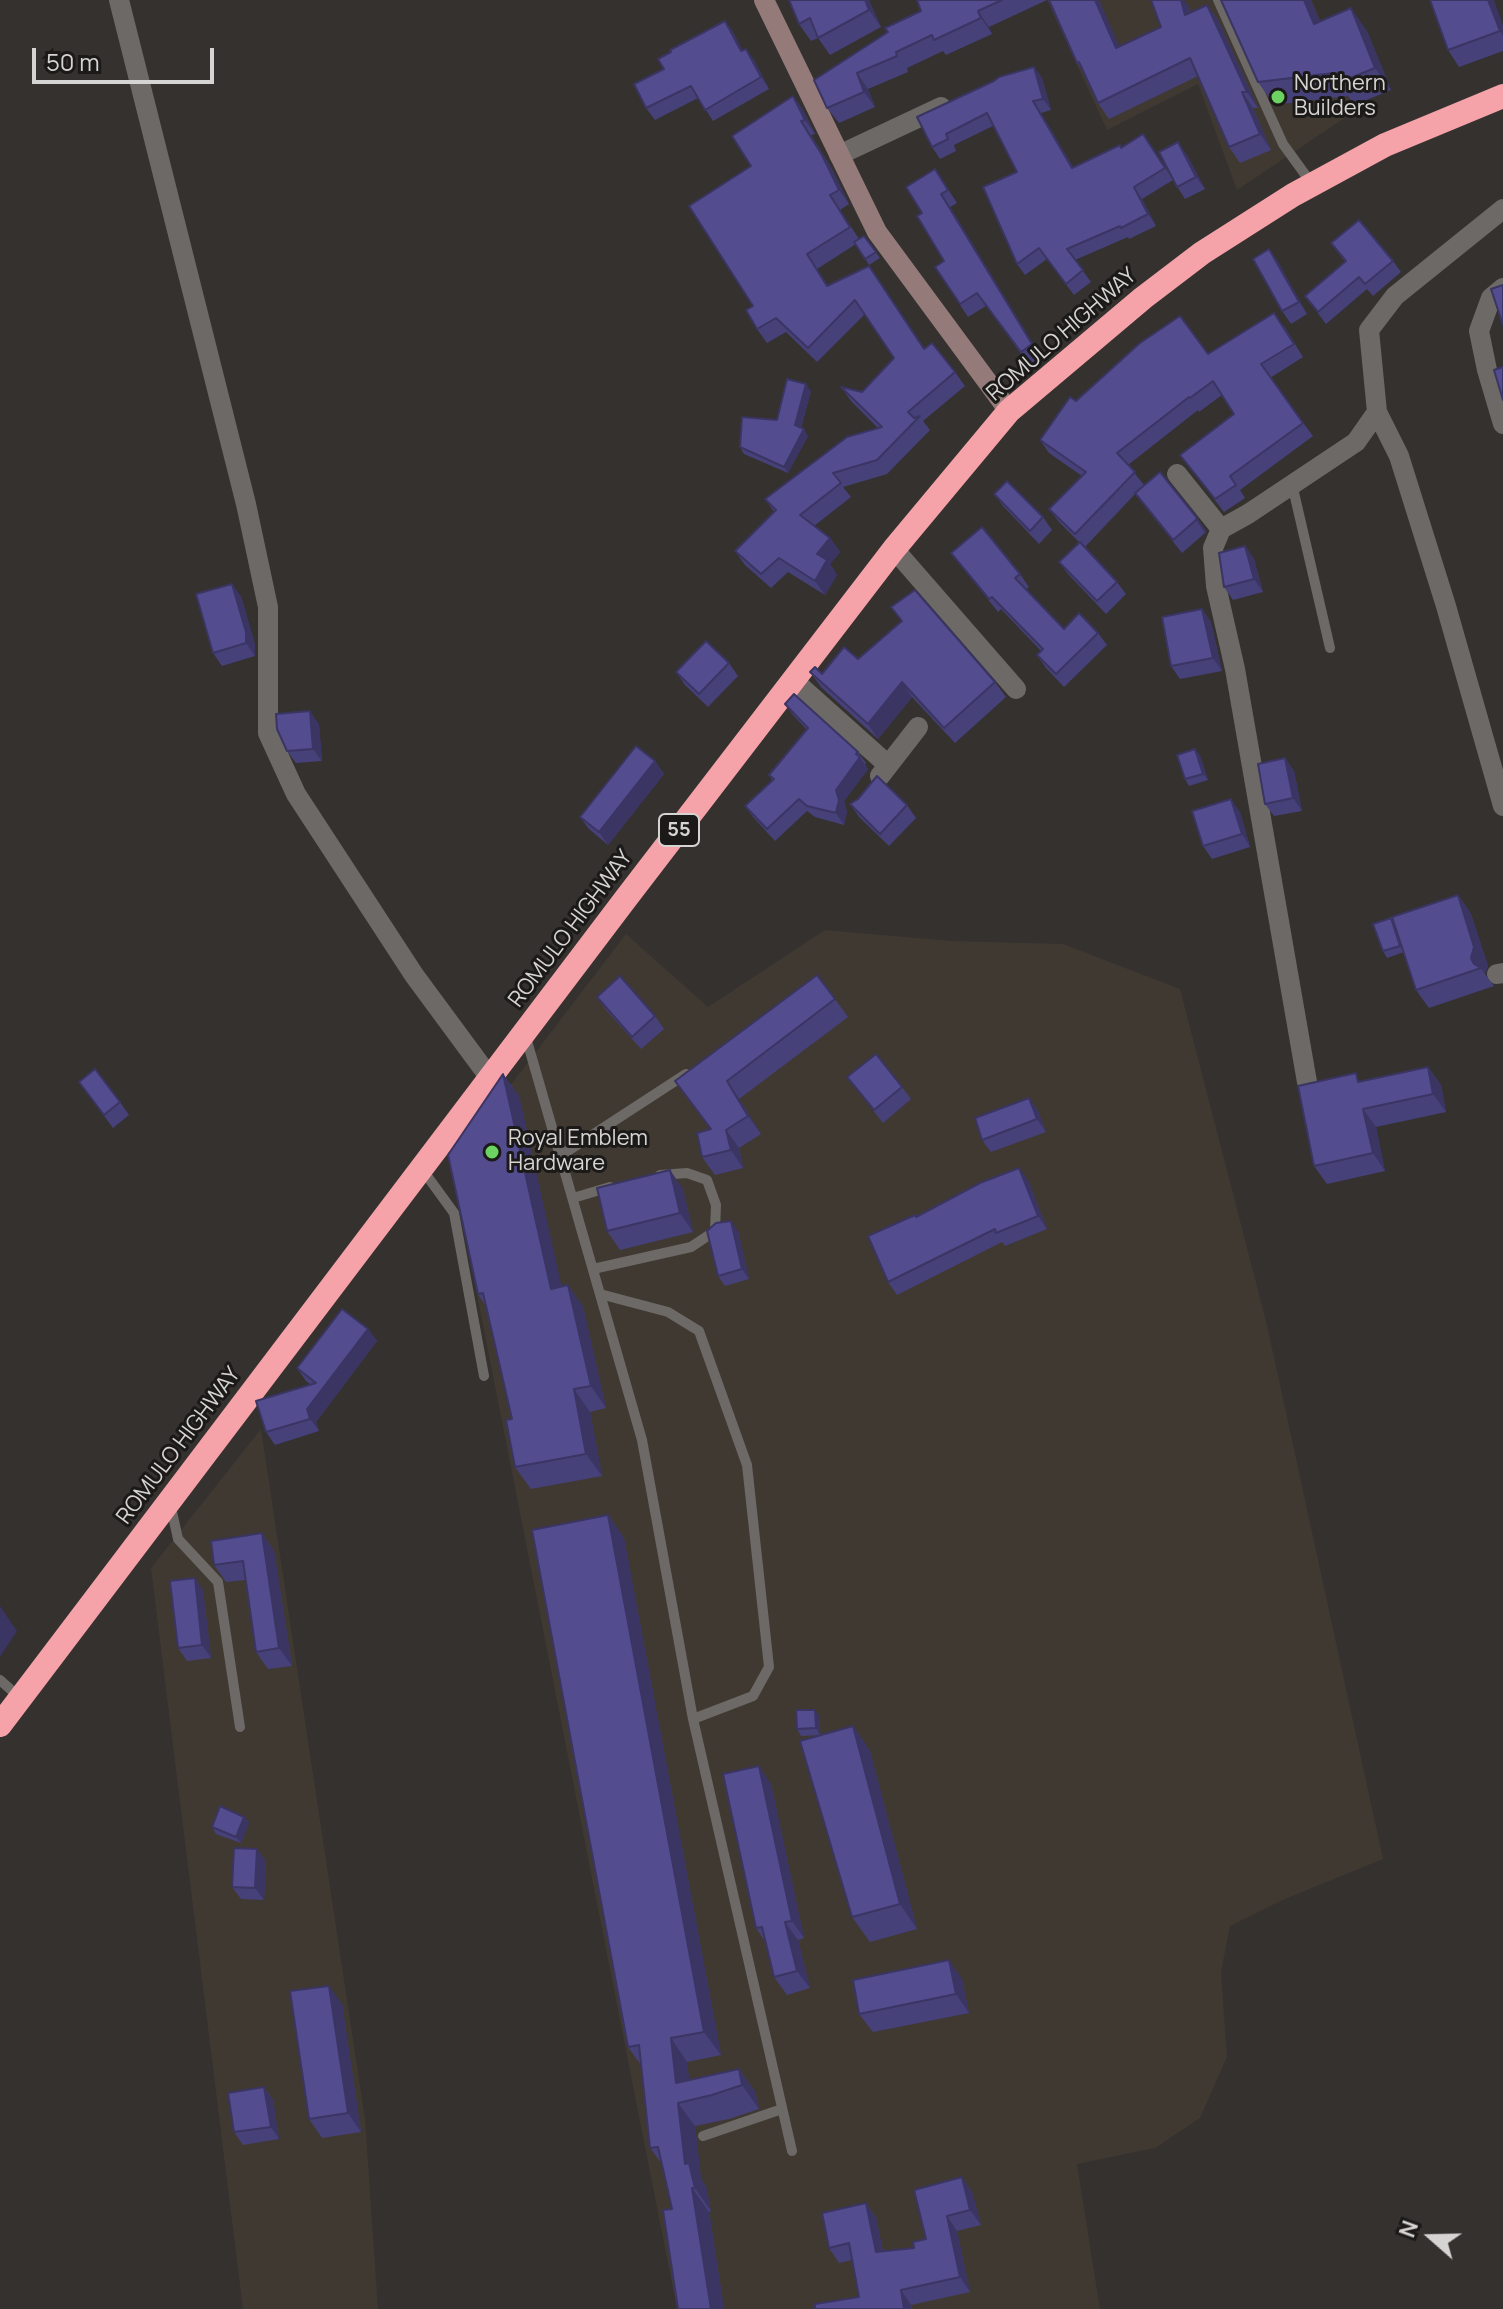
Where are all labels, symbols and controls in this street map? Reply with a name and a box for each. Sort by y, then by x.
scale bar [36,32,218,82]
text: 50 m [46,45,100,78]
place label: Northern Builders [1294,71,1386,122]
marker: Northern Builders [1269,88,1287,106]
street label: ROMULO HIGHWAY [982,263,1142,407]
road number: 55 [659,814,699,846]
street label: ROMULO HIGHWAY [503,845,639,1013]
place label: Royal Emblem Hardware [508,1126,648,1178]
marker: Royal Emblem Hardware [483,1143,501,1161]
street label: ROMULO HIGHWAY [111,1362,247,1530]
north arrow [1391,2197,1471,2277]
text: N [1392,2216,1425,2241]

